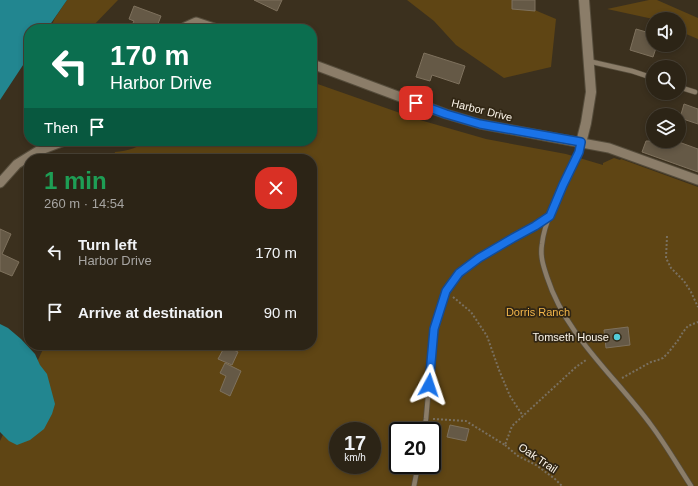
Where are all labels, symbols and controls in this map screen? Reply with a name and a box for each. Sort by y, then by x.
map controls [646,12,686,148]
button: sound [646,12,686,52]
icon: left [44,40,96,92]
text: 170 m [110,40,189,71]
button: search [646,60,686,100]
text: Harbor Drive [110,73,212,93]
pin [399,86,433,120]
icon: arrive [405,92,427,114]
street label: Harbor Drive [450,97,514,123]
button: layers [646,108,686,148]
icon: arrive [86,116,108,138]
text: Then [44,119,78,136]
text: 1 min [44,167,107,194]
button: close [255,167,297,209]
text: 260 m · 14:54 [44,196,124,211]
text: Turn left [78,236,137,253]
icon: left [44,241,66,263]
text: 170 m [255,244,297,261]
text: Harbor Drive [78,253,152,268]
icon: arrive [44,301,66,323]
text: Arrive at destination [78,304,223,321]
text: 90 m [264,304,297,321]
park label: Dorris Ranch [506,306,570,318]
place label: Tomseth House [533,331,609,343]
marker: Tomseth House [612,332,622,342]
position arrow [408,364,450,406]
speed limit sign: 20 [389,422,441,474]
text: 17 [344,432,366,454]
street label: Oak Trail [516,441,560,475]
text: km/h [344,452,366,463]

